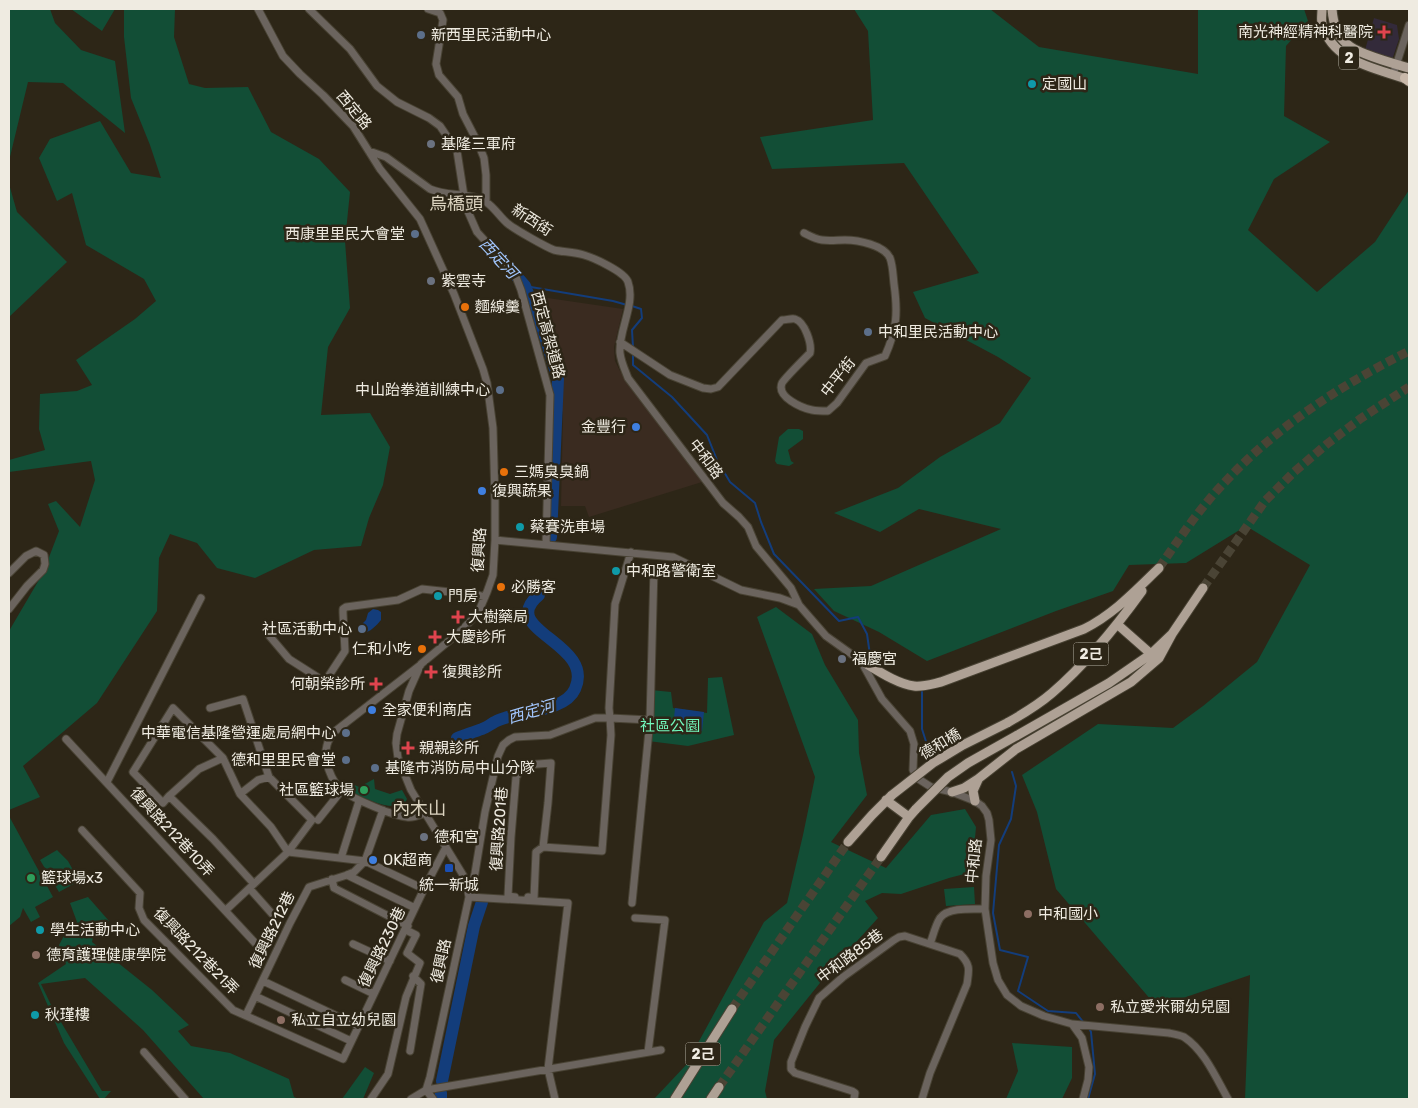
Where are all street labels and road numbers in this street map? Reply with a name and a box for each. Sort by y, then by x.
road number: 2 [1339,46,1359,70]
street label: 西定路 [333,87,375,133]
street label: 新西街 [508,200,556,240]
street label: 西定高架道路 [528,289,568,381]
street label: 中平街 [817,354,859,400]
street label: 中和路 [685,436,727,482]
street label: 復興路 [468,527,490,573]
road number: 2己 [1074,642,1108,666]
street label: 德和橋 [916,725,964,763]
street label: 復興路212巷10弄 [126,784,218,880]
street label: 復興路201巷 [487,786,511,872]
street label: 中和路 [963,838,985,884]
street label: 復興路212巷 [245,888,299,972]
street label: 復興路212巷21弄 [150,904,242,998]
street label: 復興路230巷 [355,904,409,990]
street label: 中和路85巷 [813,925,887,987]
street label: 復興路 [428,937,454,985]
road number: 2己 [686,1042,720,1066]

